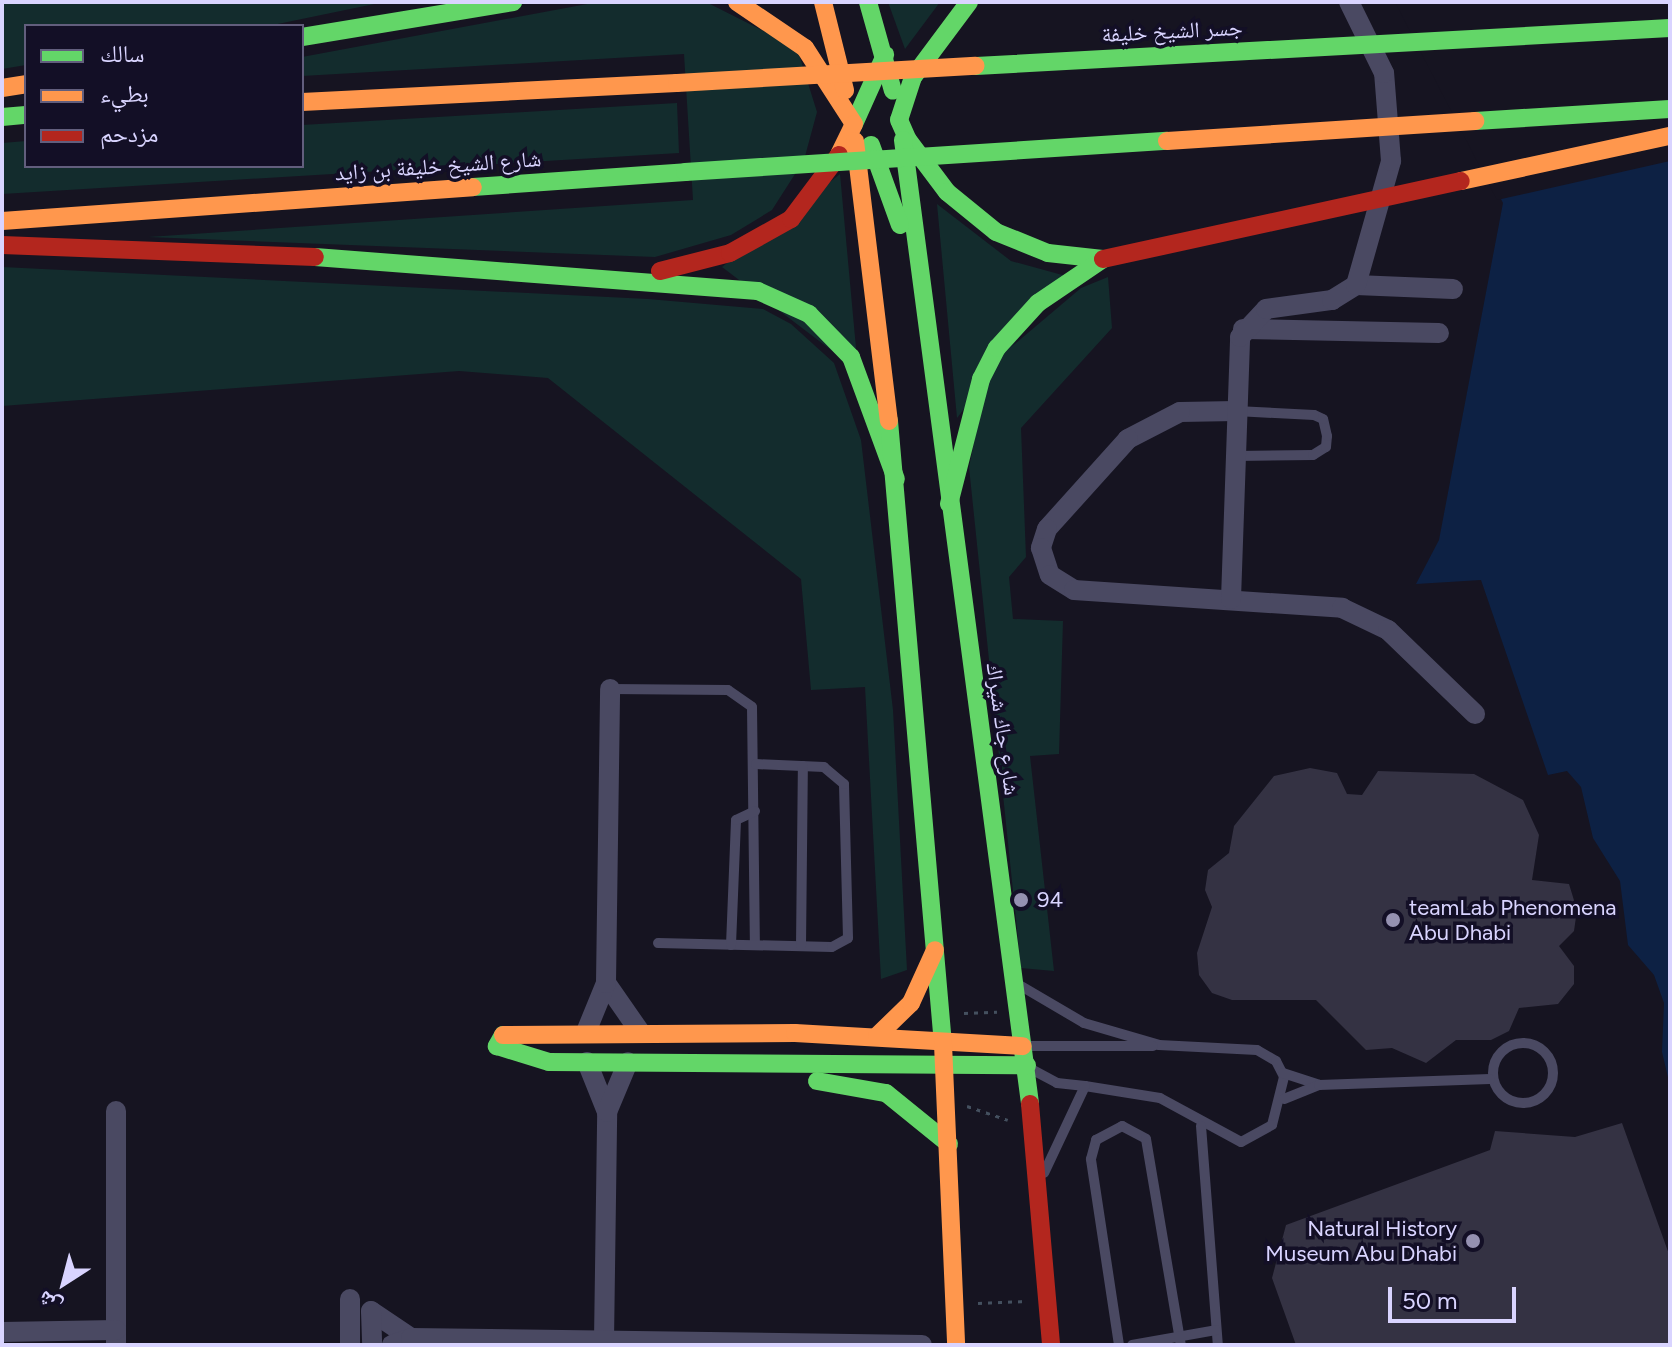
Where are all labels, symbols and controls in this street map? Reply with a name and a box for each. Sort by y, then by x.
street label: جسر الشيخ خليفة [1101,14,1243,48]
legend [24,24,304,168]
text: سالك [100,39,145,68]
text: بطيء [100,79,149,108]
text: مزدحم [100,119,159,148]
street label: شارع الشيخ خليفة بن زايد [334,146,542,186]
street label: شارع جاك شيراك [981,661,1025,797]
place label: 94 [1037,887,1063,913]
marker: 94 [1012,891,1030,909]
place label: teamLab Phenomena Abu Dhabi [1409,894,1616,946]
marker: teamLab Phenomena Abu Dhabi [1384,911,1402,929]
place label: Natural History Museum Abu Dhabi [1265,1215,1457,1266]
marker: Natural History Museum Abu Dhabi [1464,1232,1482,1250]
north arrow [24,1243,104,1323]
scale bar [1392,1271,1520,1321]
text: ش [32,1285,67,1321]
text: 50 m [1402,1286,1458,1315]

